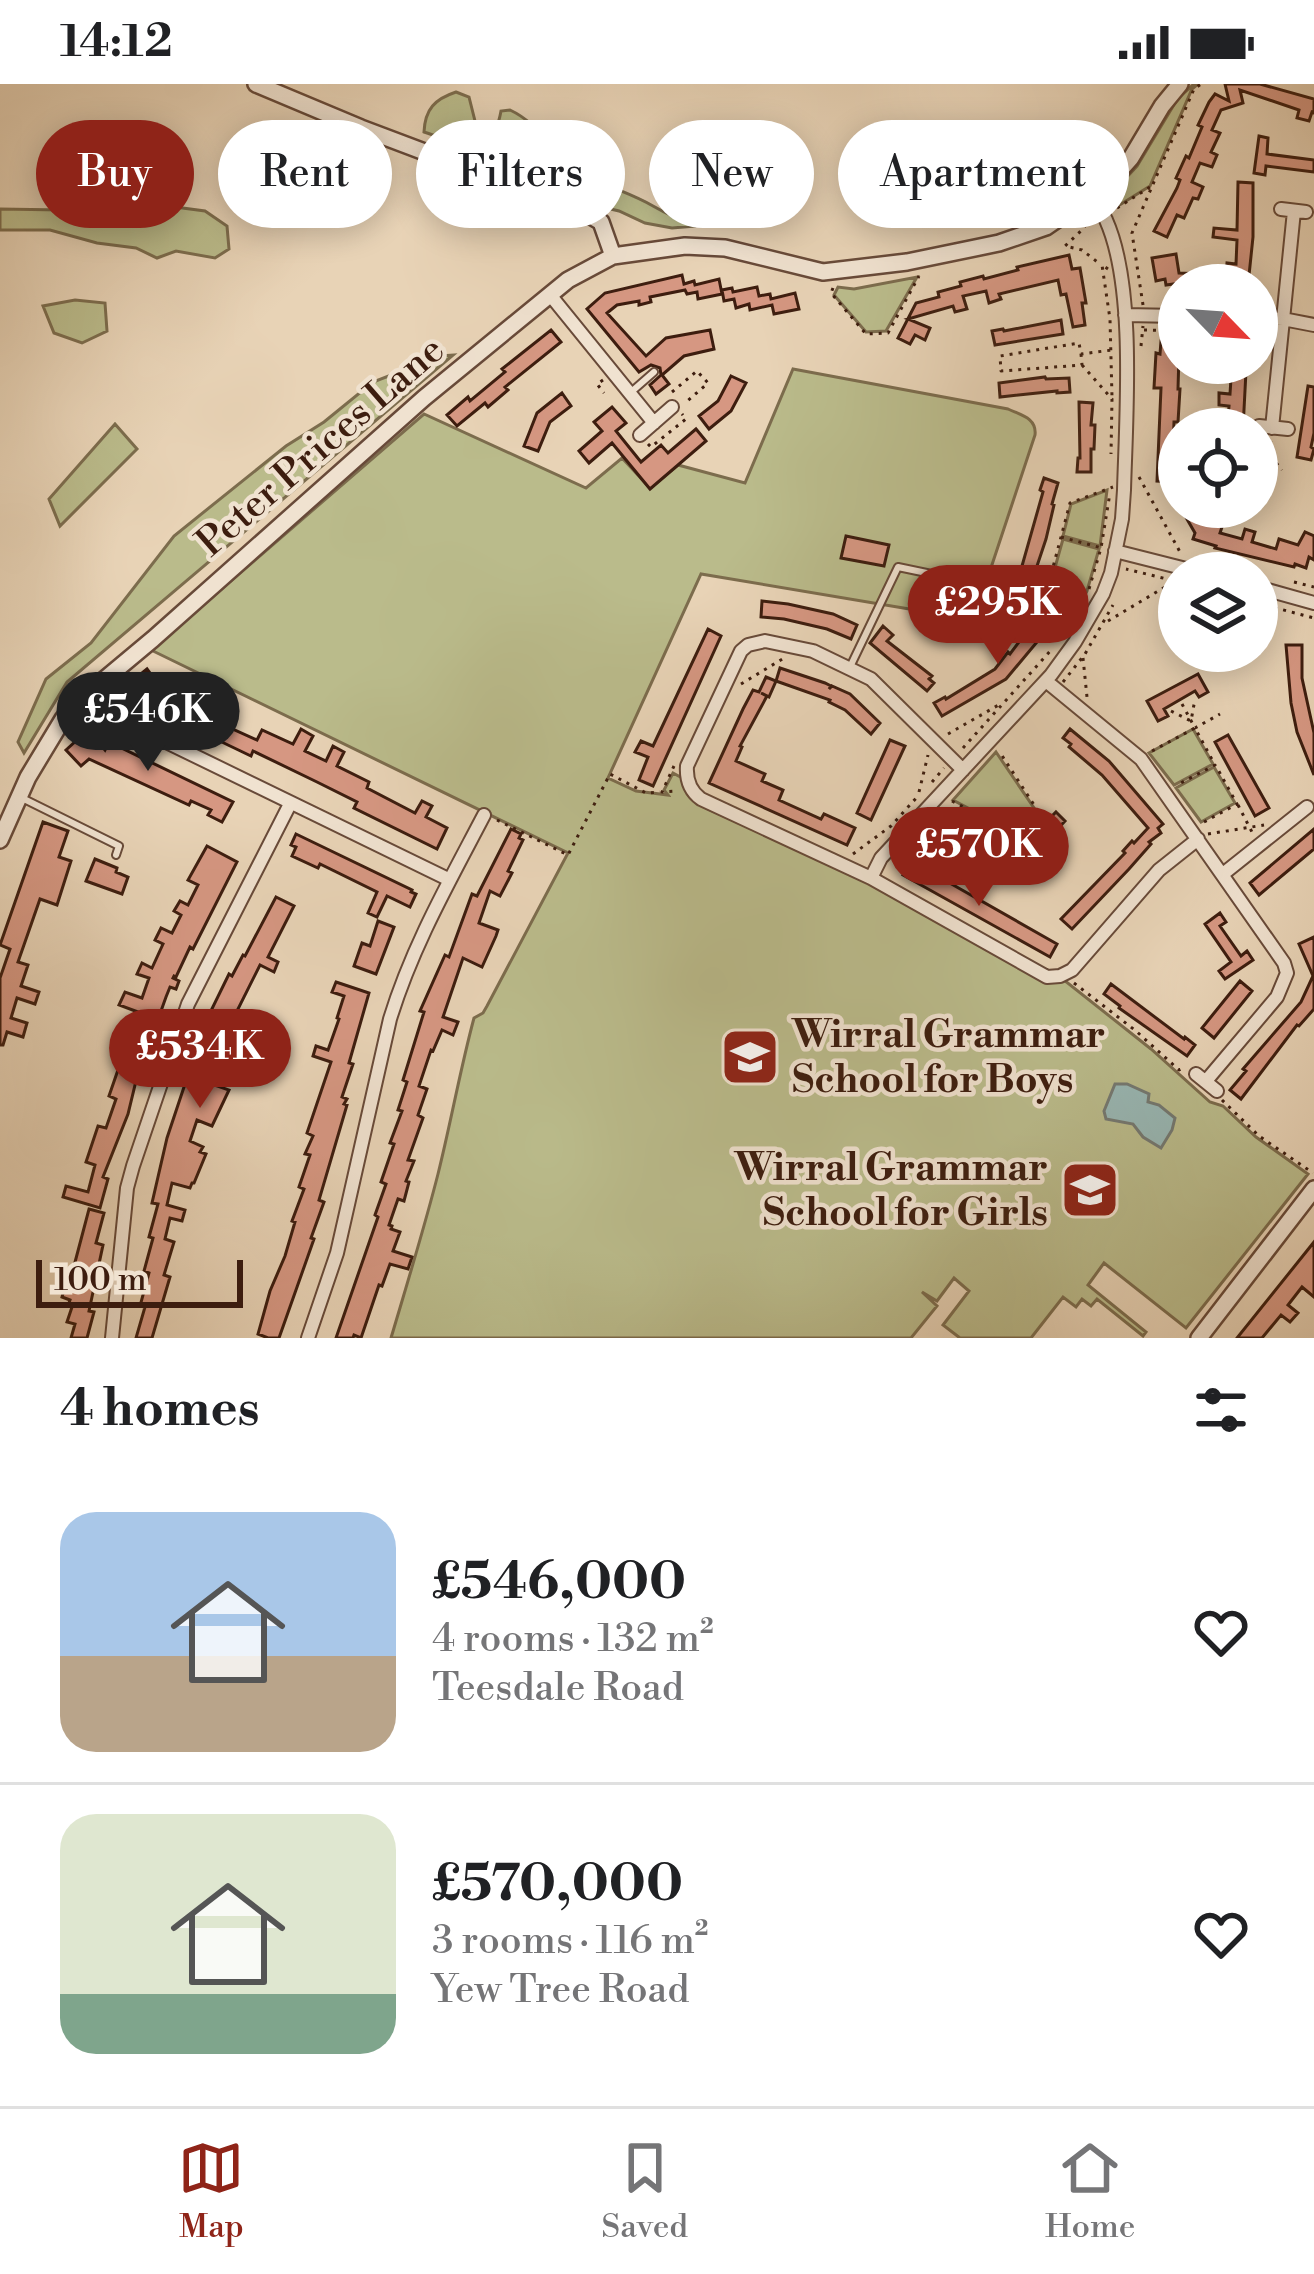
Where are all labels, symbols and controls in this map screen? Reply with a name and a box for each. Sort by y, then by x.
text: 14:12 [60,14,173,71]
chip: Buy [36,120,194,228]
chip: Rent [218,120,392,228]
chip: Filters [416,120,625,228]
chip: New [649,120,814,228]
chip: Apartment [838,120,1129,228]
north arrow [1158,264,1278,384]
map controls [1158,264,1278,672]
street label: Peter Prices Lane [187,326,455,568]
button: locate [1158,408,1278,528]
button: layers [1158,552,1278,672]
pin: £295K [914,565,1082,667]
text: £295K [935,579,1061,628]
pin: £546K [64,672,232,774]
text: £546K [84,686,212,735]
pin: £570K [895,807,1063,909]
text: £570K [916,821,1042,870]
pin: £534K [116,1009,284,1111]
place label: Wirral Grammar School for Boys [791,1011,1106,1105]
text: £534K [136,1023,264,1072]
school or university icon: Wirral Grammar School for Boys [719,1026,781,1088]
place label: Wirral Grammar School for Girls [733,1144,1048,1238]
school or university icon: Wirral Grammar School for Girls [1059,1159,1121,1221]
scale bar [36,1254,243,1307]
text: 100 m [54,1260,147,1301]
icon: filters [1188,1377,1254,1443]
text: 4 homes [60,1378,260,1442]
text: £546,000 [432,1551,686,1615]
icon: home [156,1560,300,1704]
icon: heart [1188,1599,1254,1665]
text: 4 rooms · 132 m² [432,1615,714,1664]
text: Teesdale Road [432,1664,684,1713]
text: £570,000 [432,1853,683,1917]
icon: home [156,1862,300,2006]
icon: heart [1188,1901,1254,1967]
text: 3 rooms · 116 m² [432,1917,709,1966]
text: Yew Tree Road [432,1966,689,2015]
tab: Map [178,2135,244,2248]
tab: Saved [601,2135,688,2248]
tab: Home [1045,2135,1136,2248]

